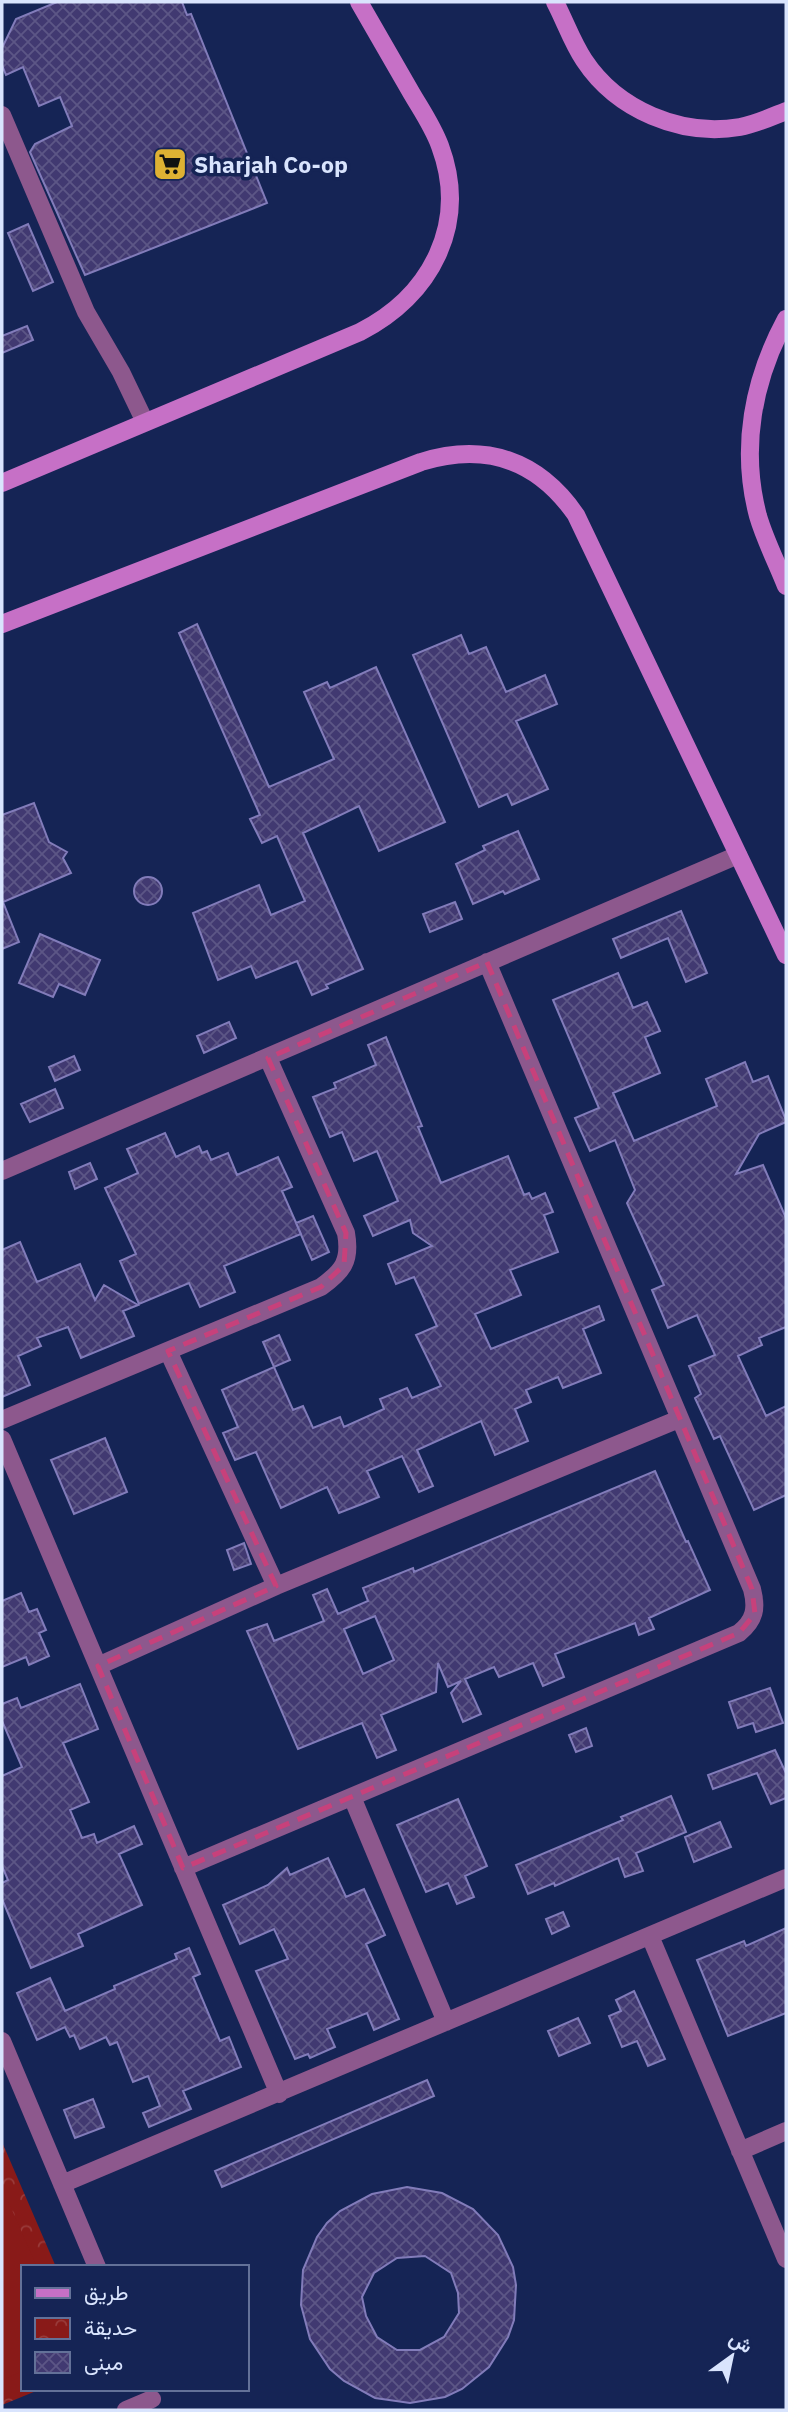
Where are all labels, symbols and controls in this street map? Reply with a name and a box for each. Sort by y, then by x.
supermarket icon: Sharjah Co-op [151,145,189,183]
place label: Sharjah Co-op [194,149,348,179]
legend [21,2265,248,2391]
text: طريق [84,2278,129,2306]
text: حديقة [84,2313,137,2341]
north arrow [697,2321,767,2391]
text: ش [725,2325,758,2358]
text: مبنى [84,2348,123,2376]

